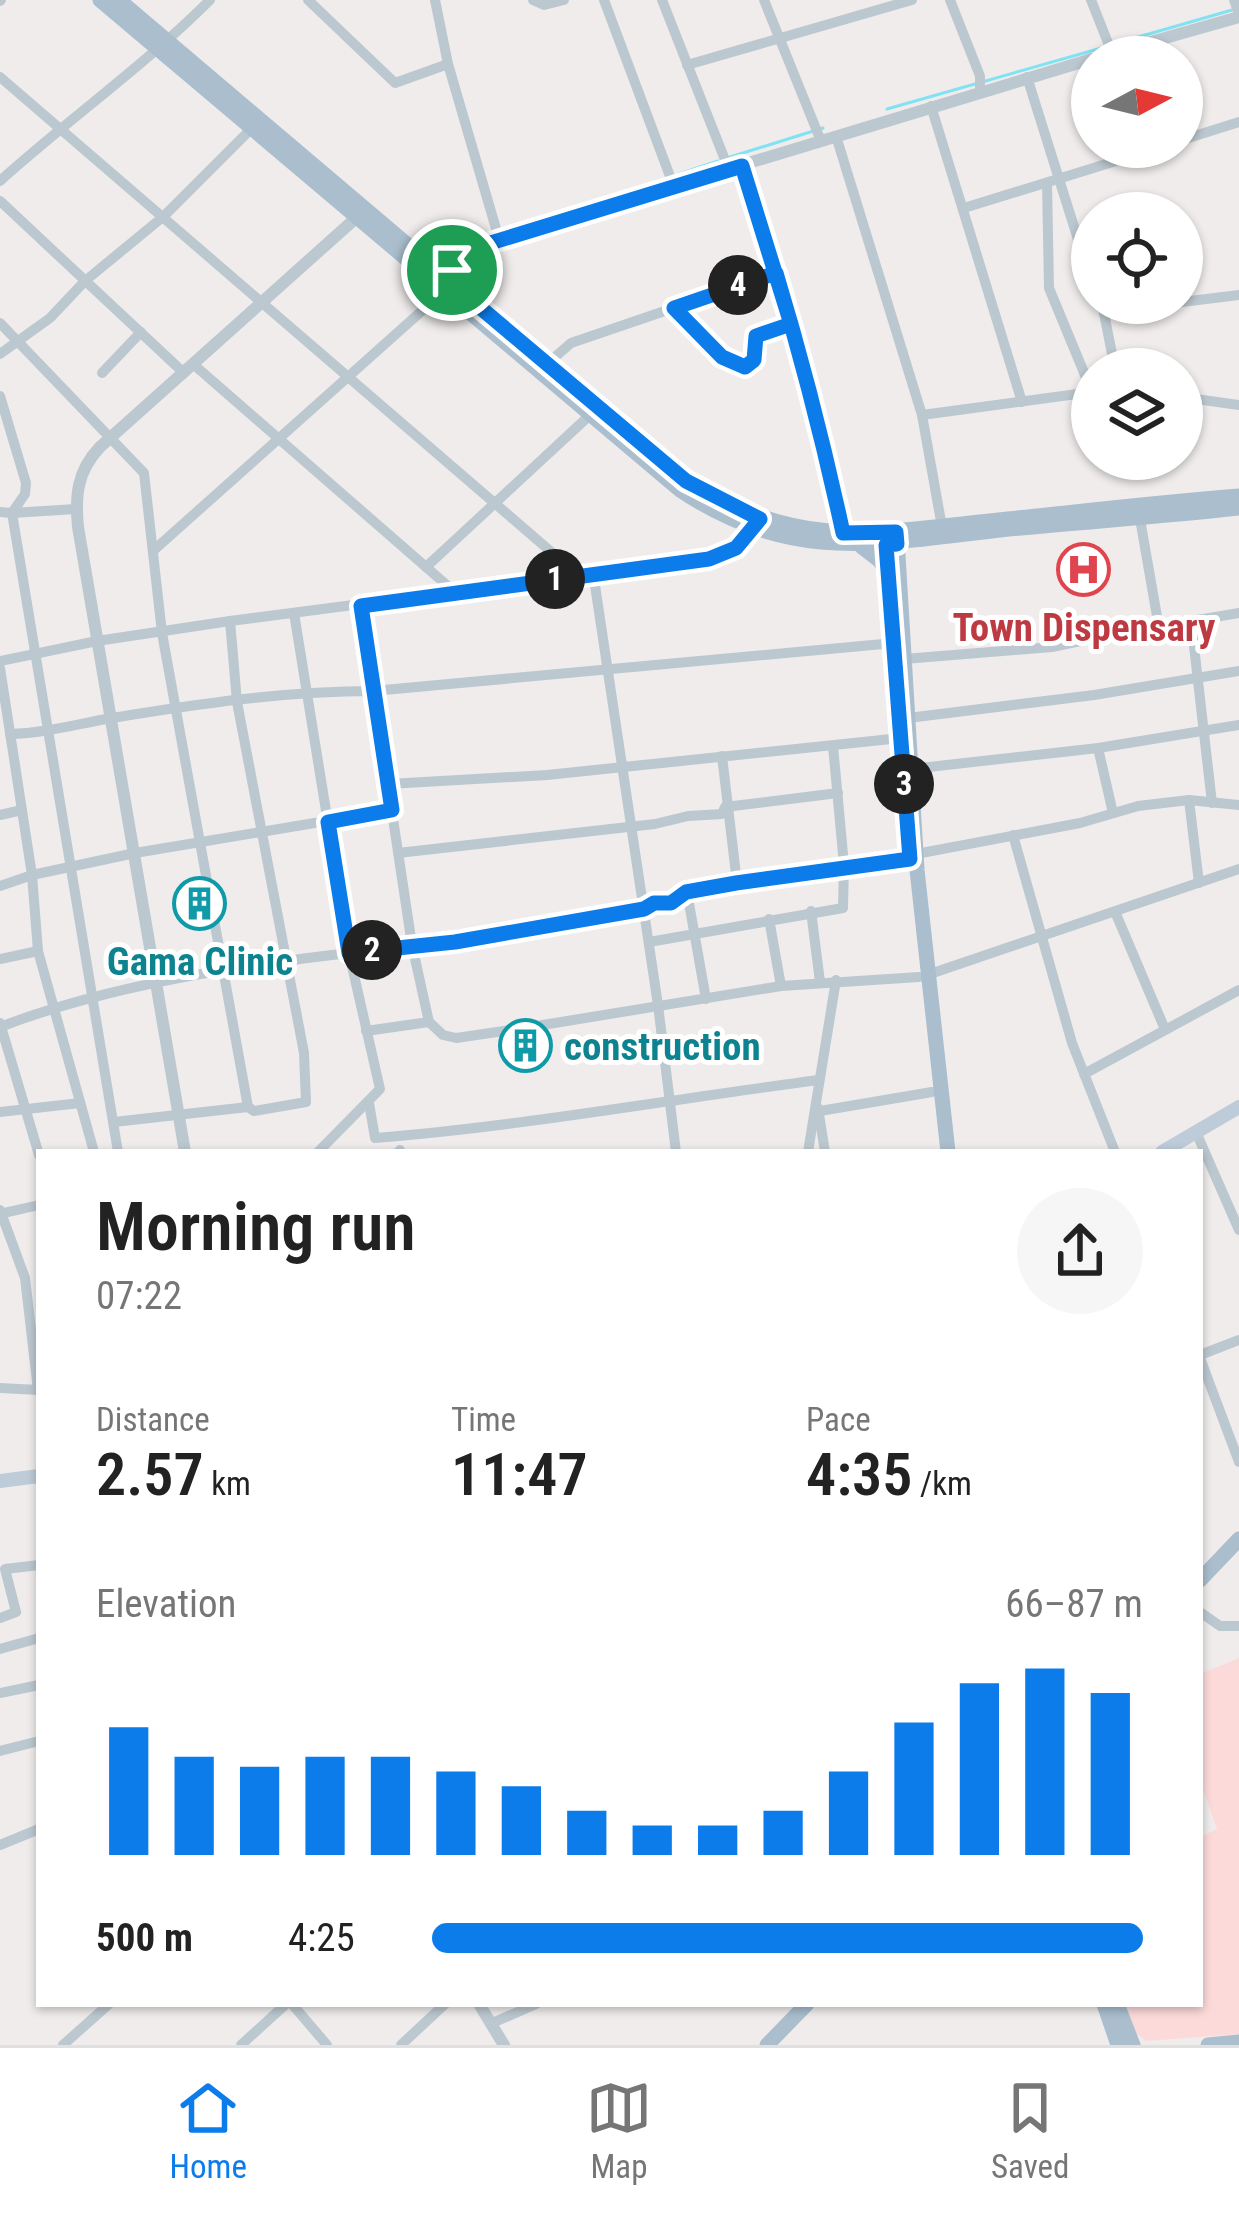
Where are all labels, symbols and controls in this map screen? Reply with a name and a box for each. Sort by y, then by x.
north arrow [1071,36,1203,168]
map controls [1071,36,1203,480]
button: locate [1071,192,1203,324]
pin [401,219,503,321]
icon: arrive [419,237,485,303]
pin: 4 [708,255,768,315]
text: 4 [730,265,746,304]
button: layers [1071,348,1203,480]
hospital icon: Town Dispensary [1056,542,1112,598]
pin: 1 [525,549,585,609]
text: 1 [547,559,563,598]
place label: Town Dispensary [953,605,1216,651]
pin: 3 [874,754,934,814]
text: 3 [896,764,912,803]
building icon: Gama Clinic [172,876,228,932]
pin: 2 [342,920,402,980]
text: 2 [364,930,380,969]
place label: Gama Clinic [107,939,293,985]
building icon: construction [497,1018,553,1074]
place label: construction [564,1024,761,1070]
button: share [1017,1188,1143,1314]
text: Morning run [96,1189,416,1266]
text: 07:22 [96,1273,182,1319]
text: Distance [96,1400,210,1439]
text: Time [451,1400,516,1439]
text: Pace [806,1400,871,1439]
text: 2.57 [96,1439,204,1510]
text: 11:47 [451,1439,588,1510]
text: 4:35 [806,1439,912,1510]
text: km [204,1464,251,1503]
text: /km [912,1464,972,1503]
text: Elevation [96,1581,236,1627]
text: 66–87 m [1005,1581,1143,1627]
text: 500 m [96,1915,193,1961]
text: 4:25 [288,1915,355,1961]
tab: Home [170,2075,247,2186]
tab: Map [586,2075,652,2186]
tab: Saved [991,2075,1069,2186]

